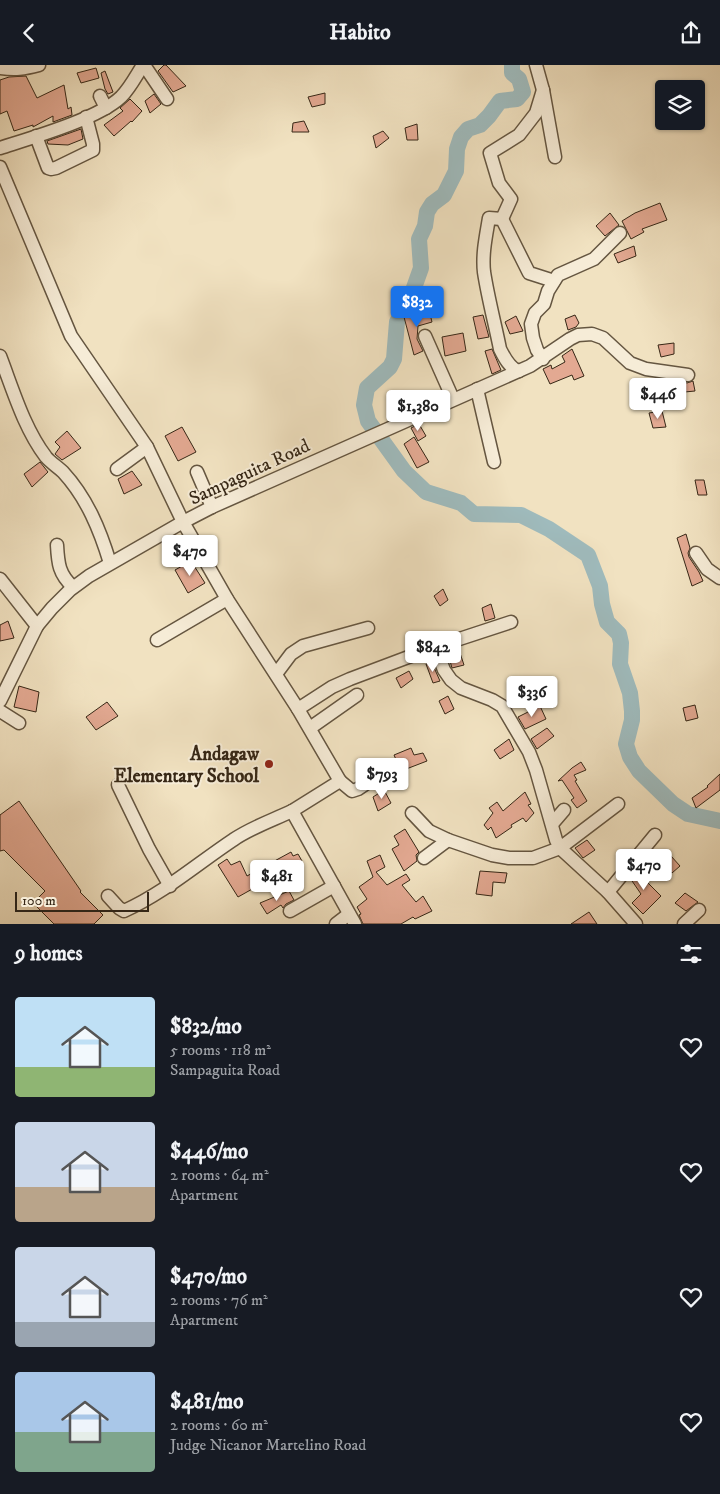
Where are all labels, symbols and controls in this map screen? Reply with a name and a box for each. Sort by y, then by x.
icon: back [15,19,43,47]
text: Habito [329,19,391,46]
icon: share [677,19,705,47]
map controls [655,80,705,130]
button: layers [655,80,705,130]
pin: $832 [387,285,447,328]
text: $832 [402,292,432,312]
pin: $446 [628,377,688,420]
text: $446 [640,384,676,404]
pin: $1,380 [377,389,459,432]
text: $1,380 [397,396,439,416]
street label: Sampaguita Road [186,434,314,510]
pin: $470 [160,535,220,577]
text: $470 [173,541,207,561]
pin: $842 [403,631,463,673]
text: $842 [416,637,450,657]
pin: $336 [502,675,562,718]
text: $336 [518,682,547,702]
place label: Andagaw Elementary School [114,743,260,788]
pin: $793 [352,757,412,800]
marker: Andagaw Elementary School [263,758,275,770]
text: $793 [366,764,398,784]
pin: $470 [614,849,674,891]
text: $470 [627,855,661,875]
pin: $481 [247,859,307,902]
text: $481 [261,866,293,886]
scale bar [15,889,149,912]
text: 100 m [22,892,56,910]
icon: filters [677,940,705,968]
text: 9 homes [15,941,83,967]
text: $832/mo [170,1014,242,1040]
icon: home [55,1017,115,1077]
icon: heart [677,1033,705,1061]
text: 5 rooms · 118 m² [170,1040,271,1060]
text: Sampaguita Road [170,1060,280,1080]
text: $446/mo [170,1139,248,1165]
icon: home [55,1142,115,1202]
icon: heart [677,1158,705,1186]
text: 2 rooms · 64 m² [170,1165,269,1185]
text: Apartment [170,1185,238,1205]
text: $470/mo [170,1264,247,1290]
icon: home [55,1267,115,1327]
icon: heart [677,1283,705,1311]
text: 2 rooms · 76 m² [170,1290,268,1310]
text: Apartment [170,1310,238,1330]
text: $481/mo [170,1389,243,1415]
icon: home [55,1392,115,1452]
icon: heart [677,1408,705,1436]
text: 2 rooms · 60 m² [170,1415,268,1435]
text: Judge Nicanor Martelino Road [170,1435,366,1455]

